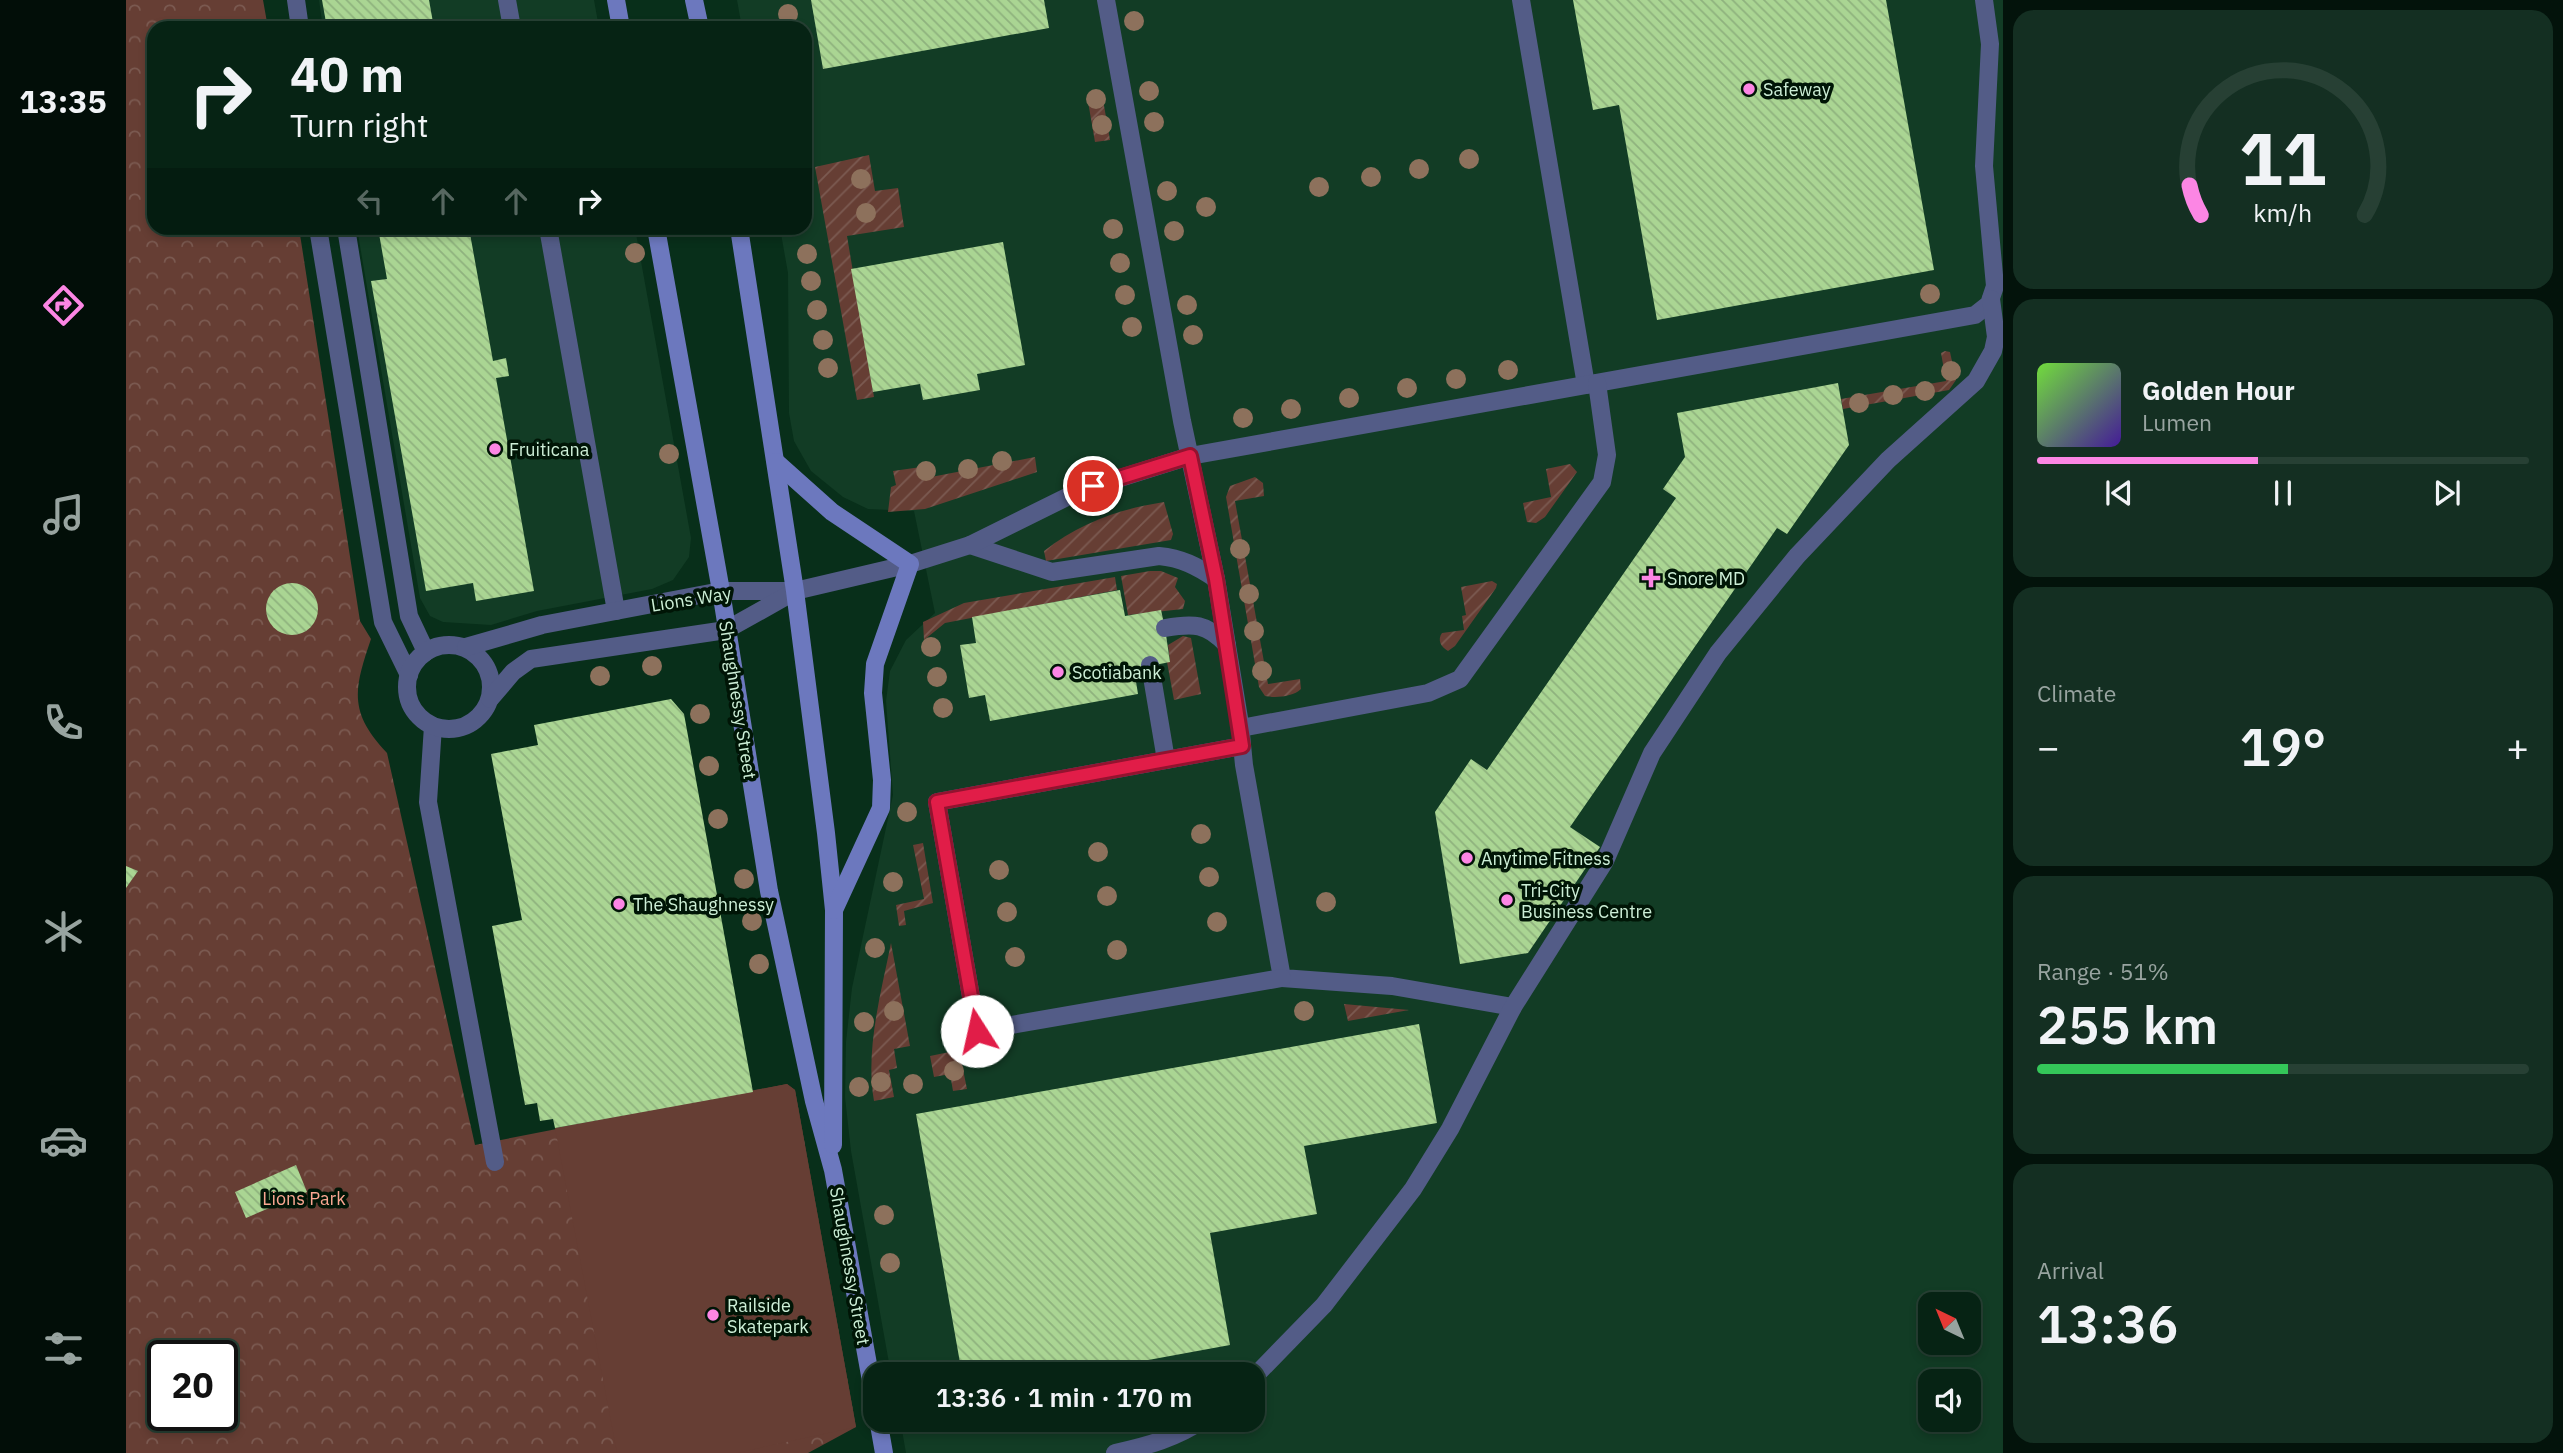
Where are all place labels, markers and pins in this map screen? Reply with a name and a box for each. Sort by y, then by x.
place label: Safeway [1763,78,1831,101]
marker: Safeway [1741,81,1757,97]
place label: Fruiticana [509,438,590,461]
marker: Fruiticana [487,441,503,457]
pin [1063,456,1123,516]
place label: Snore MD [1667,567,1745,590]
marker: Snore MD [1641,568,1661,588]
place label: Scotiabank [1072,661,1162,684]
marker: Scotiabank [1050,664,1066,680]
place label: Anytime Fitness [1481,847,1611,870]
marker: Anytime Fitness [1459,850,1475,866]
place label: Tri-City Business Centre [1521,879,1652,923]
marker: Tri-City Business Centre [1499,892,1515,908]
place label: The Shaughnessy [633,893,774,916]
marker: The Shaughnessy [611,896,627,912]
place label: Railside Skatepark [727,1294,809,1338]
marker: Railside Skatepark [705,1307,721,1323]

